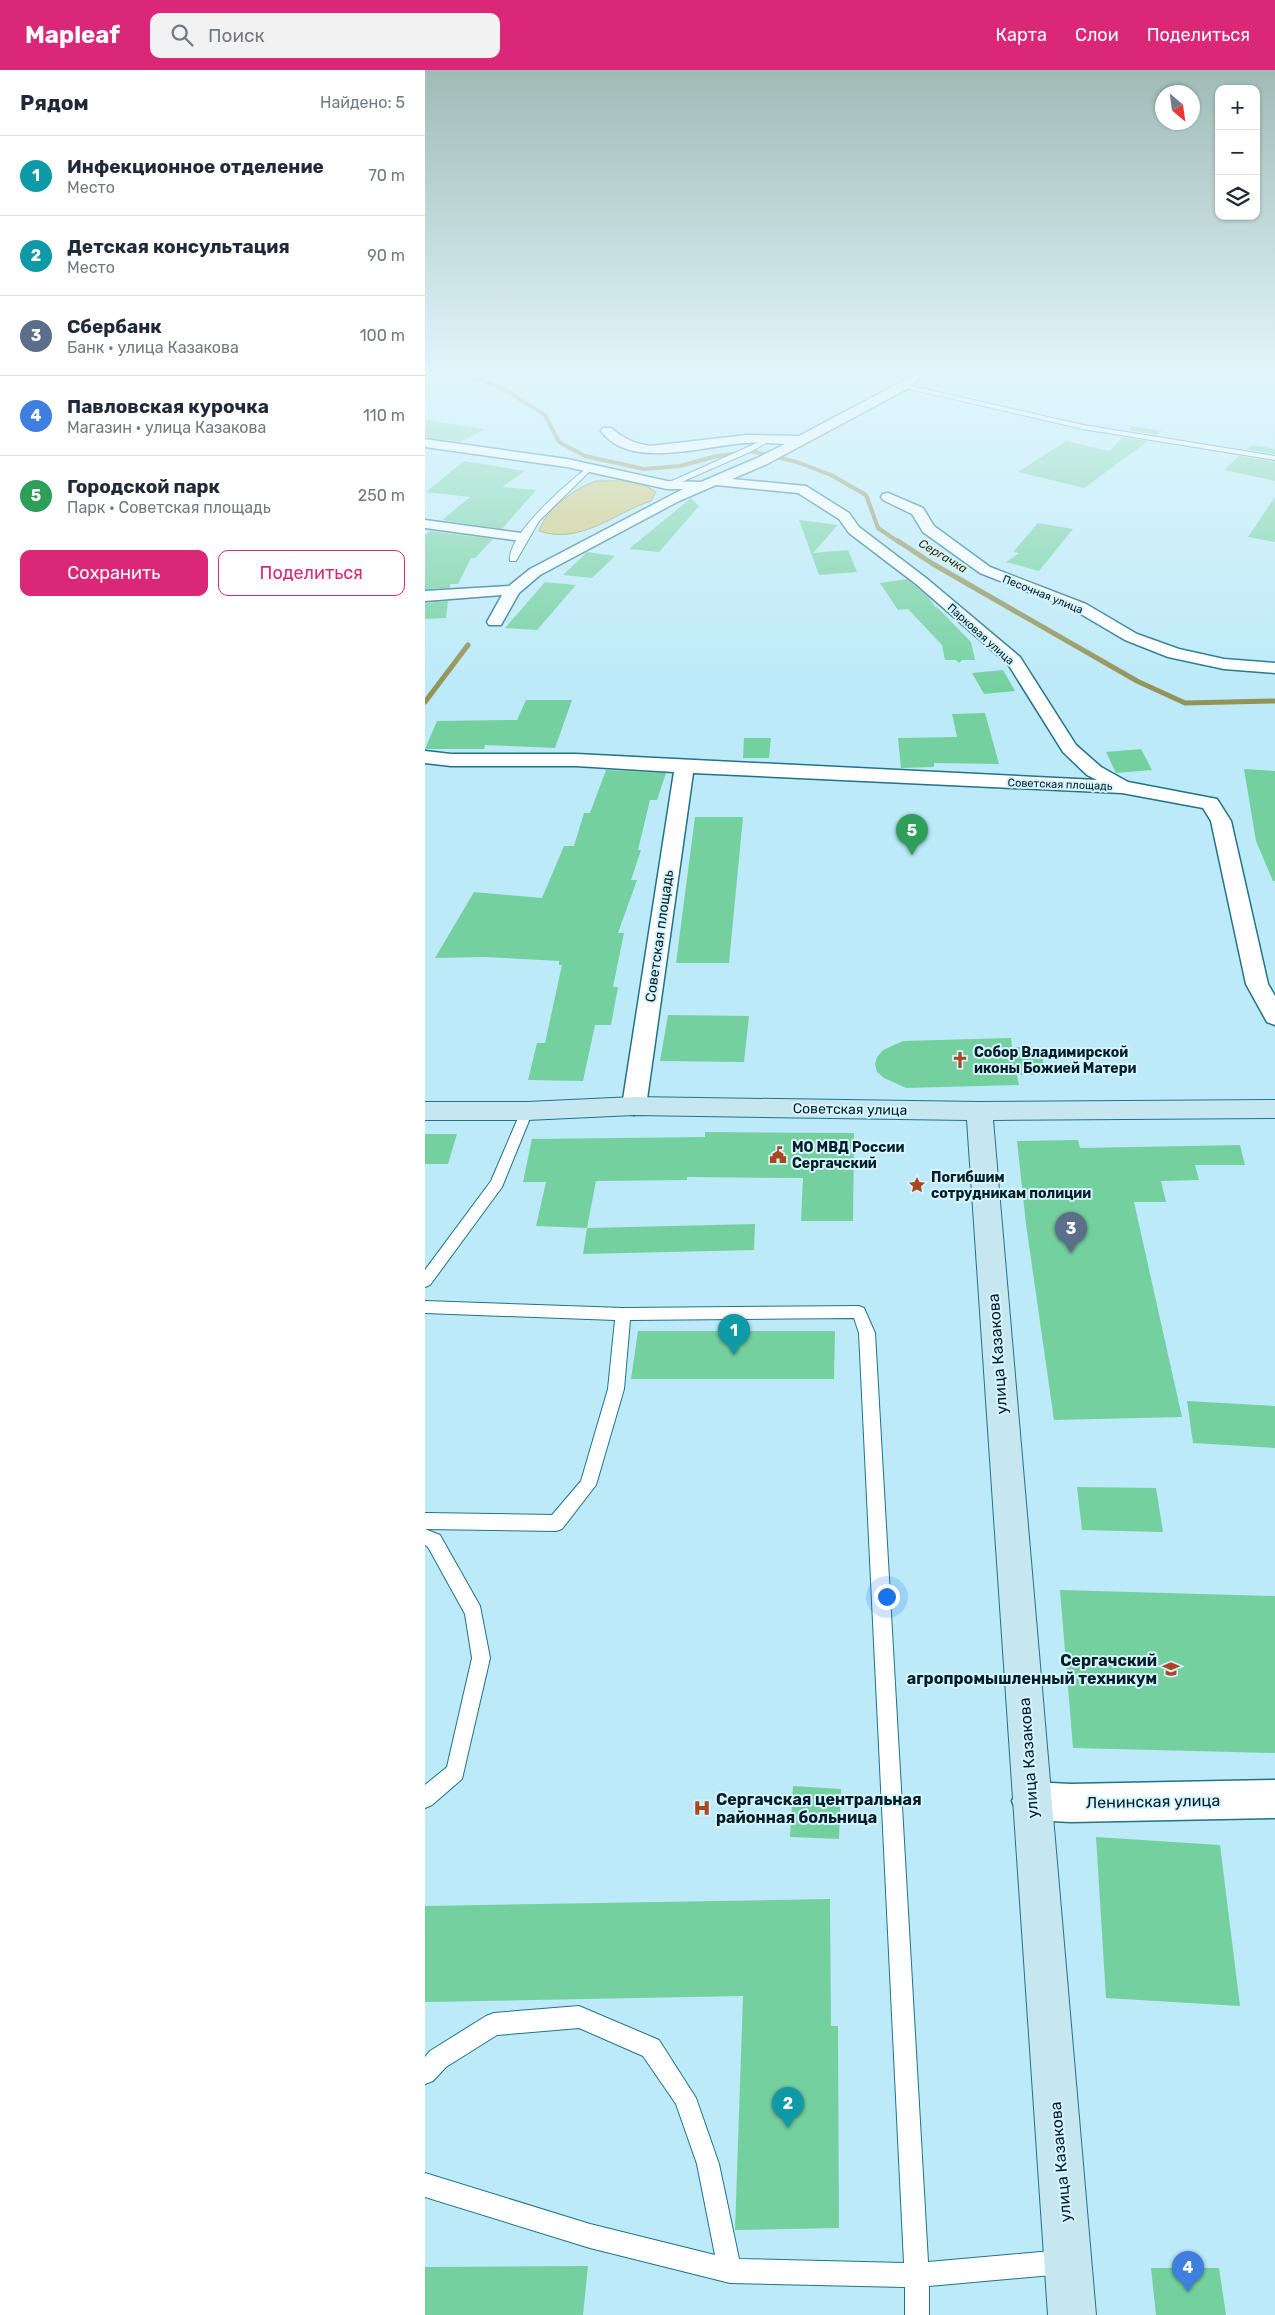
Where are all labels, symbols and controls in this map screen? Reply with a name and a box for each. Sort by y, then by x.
search box [150,13,500,58]
text: Mapleaf [25,21,120,49]
icon: search [168,21,196,49]
text: Поиск [208,24,265,47]
text: Карта [996,24,1047,46]
text: Слои [1075,24,1119,46]
text: Поделиться [1147,24,1250,46]
north arrow [1155,85,1200,130]
map controls [1215,85,1260,220]
button: + [1215,85,1260,130]
text: Рядом [20,90,89,115]
text: Найдено: 5 [320,93,405,112]
button: − [1215,130,1260,175]
text: Инфекционное отделение [67,155,324,178]
text: 1 [32,166,40,185]
text: 70 m [368,166,405,185]
button: layers [1215,175,1260,220]
text: Место [67,178,115,197]
text: Детская консультация [67,235,290,258]
text: 2 [31,246,41,265]
text: 90 m [367,246,405,265]
text: Место [67,258,115,277]
text: Сбербанк [67,315,162,338]
text: 3 [31,326,41,345]
text: 100 m [360,326,405,345]
text: Банк · улица Казакова [67,338,239,357]
text: Павловская курочка [67,395,269,418]
text: 4 [31,406,41,425]
text: 110 m [363,406,405,425]
text: Магазин · улица Казакова [67,418,266,437]
text: Городской парк [67,475,220,498]
text: 5 [31,486,41,505]
text: 250 m [358,486,405,505]
text: Парк · Советская площадь [67,498,271,517]
water label: Сергачка [916,536,970,576]
button: Сохранить [20,550,208,596]
button: Поделиться [218,550,405,596]
street label: Песочная улица [1001,572,1085,617]
street label: Парковая улица [945,601,1017,668]
street label: Советская площадь [1007,776,1113,793]
pin: 5 [896,814,928,855]
street label: Советская площадь [642,869,677,1003]
place label: Собор Владимирской иконы Божией Матери [974,1044,1136,1077]
church icon: Собор Владимирской иконы Божией Матери [950,1050,970,1070]
street label: Советская улица [793,1100,907,1119]
place label: МО МВД России Сергачский [792,1139,904,1172]
public building icon: МО МВД России Сергачский [768,1145,788,1165]
place label: Погибшим сотрудникам полиции [931,1169,1091,1202]
place icon: Погибшим сотрудникам полиции [907,1175,927,1195]
pin: 3 [1055,1212,1087,1253]
street label: улица Казакова [984,1293,1011,1415]
pin: 1 [718,1314,750,1355]
your location [874,1584,900,1610]
place label: Сергачский агропромышленный техникум [907,1651,1157,1688]
school or university icon: Сергачский агропромышленный техникум [1161,1659,1181,1679]
street label: улица Казакова [1015,1697,1042,1819]
place label: Сергачская центральная районная больница [716,1790,922,1827]
street label: Ленинская улица [1086,1791,1220,1812]
hospital icon: Сергачская центральная районная больница [692,1798,712,1818]
pin: 2 [772,2087,804,2128]
street label: улица Казакова [1046,2101,1075,2223]
pin: 4 [1172,2251,1204,2292]

